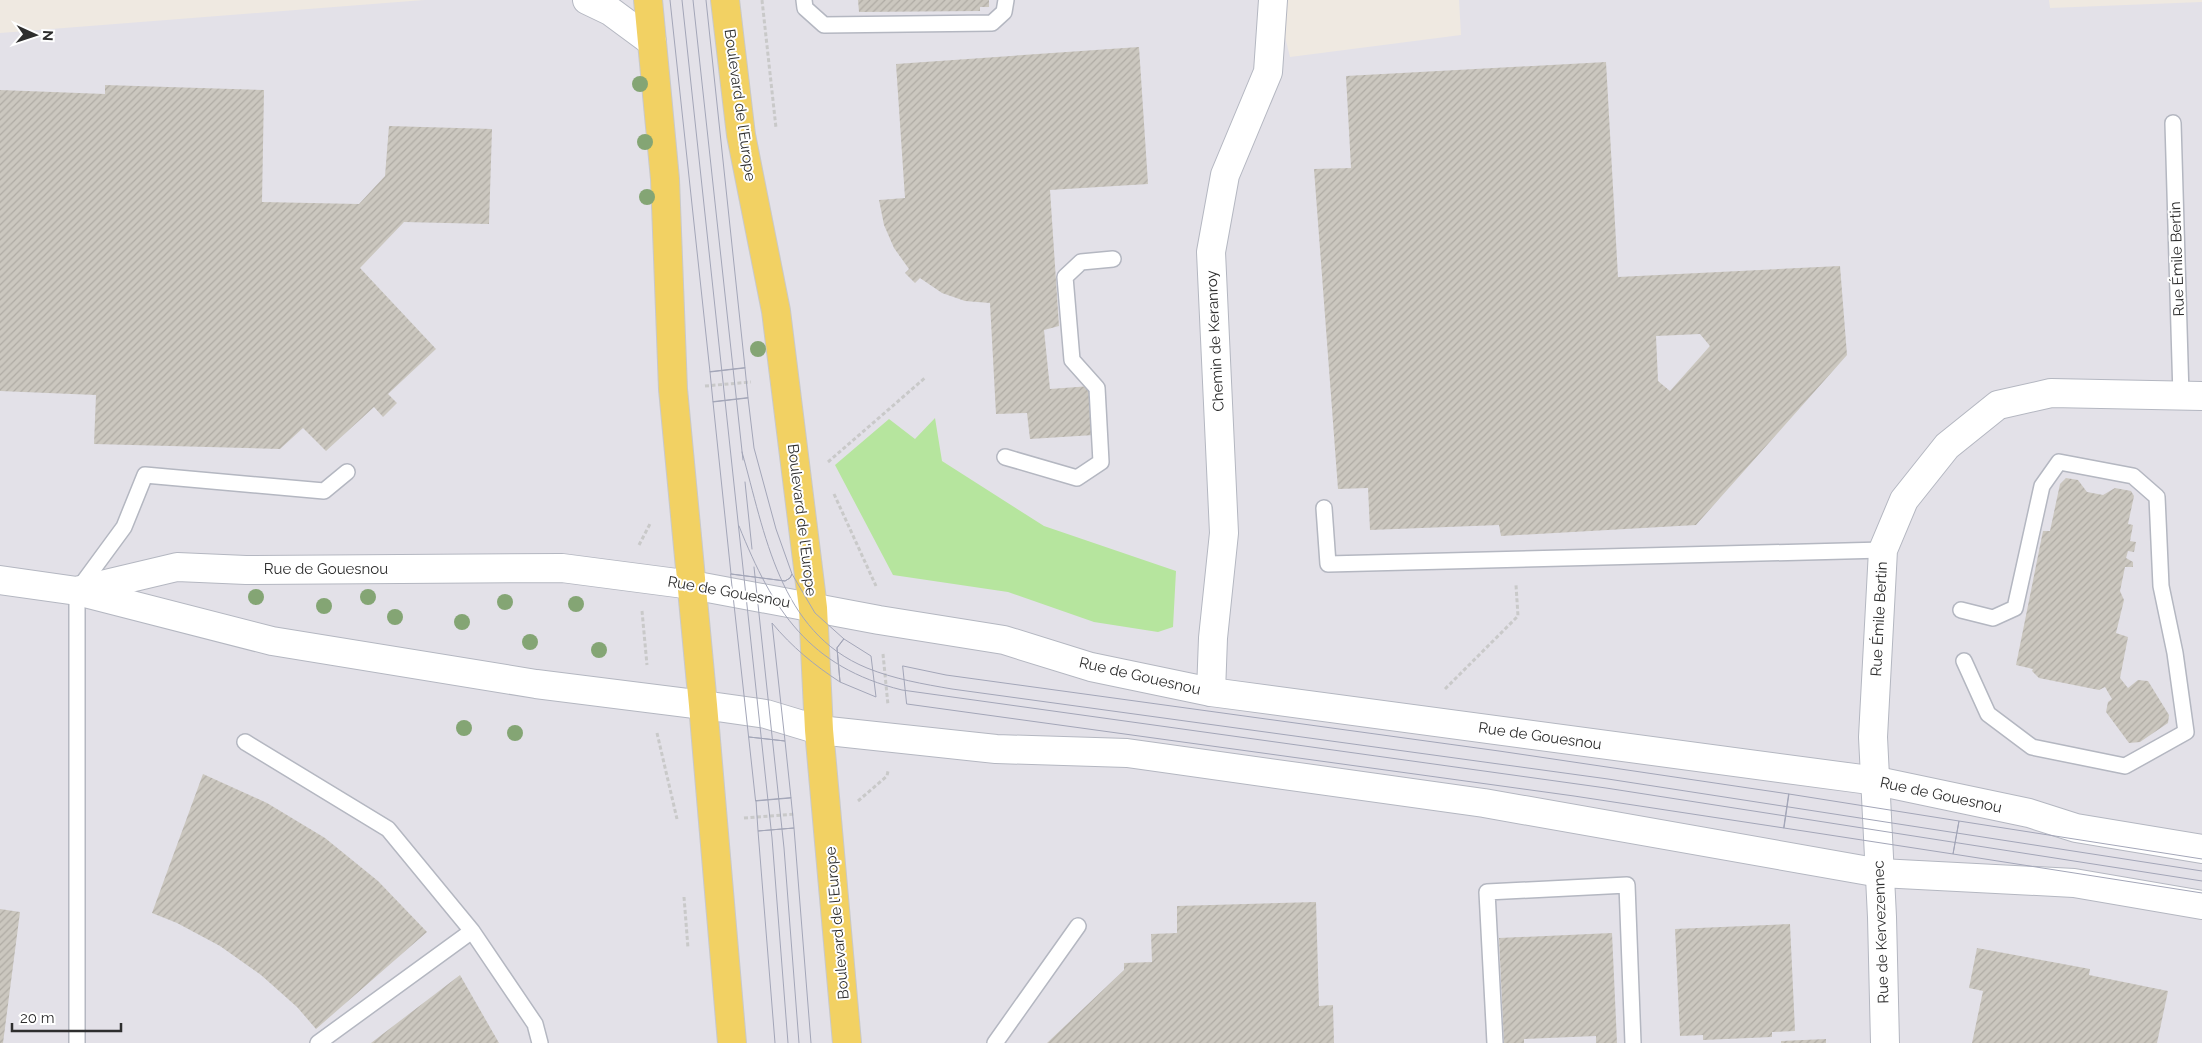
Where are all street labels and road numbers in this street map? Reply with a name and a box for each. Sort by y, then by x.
street label: Boulevard de l'Europe [720,28,760,182]
street label: Rue Émile Bertin [2166,201,2188,317]
street label: Chemin de Keranroy [1202,270,1228,412]
street label: Boulevard de l'Europe [784,443,820,597]
street label: Rue de Gouesnou [264,560,388,578]
street label: Rue Émile Bertin [1867,561,1891,677]
street label: Rue de Gouesnou [666,572,792,612]
street label: Rue de Gouesnou [1077,653,1203,699]
street label: Rue de Gouesnou [1477,718,1603,754]
street label: Rue de Gouesnou [1878,773,2004,817]
street label: Boulevard de l'Europe [821,846,853,1000]
street label: Rue de Kervezennec [1870,860,1892,1004]

